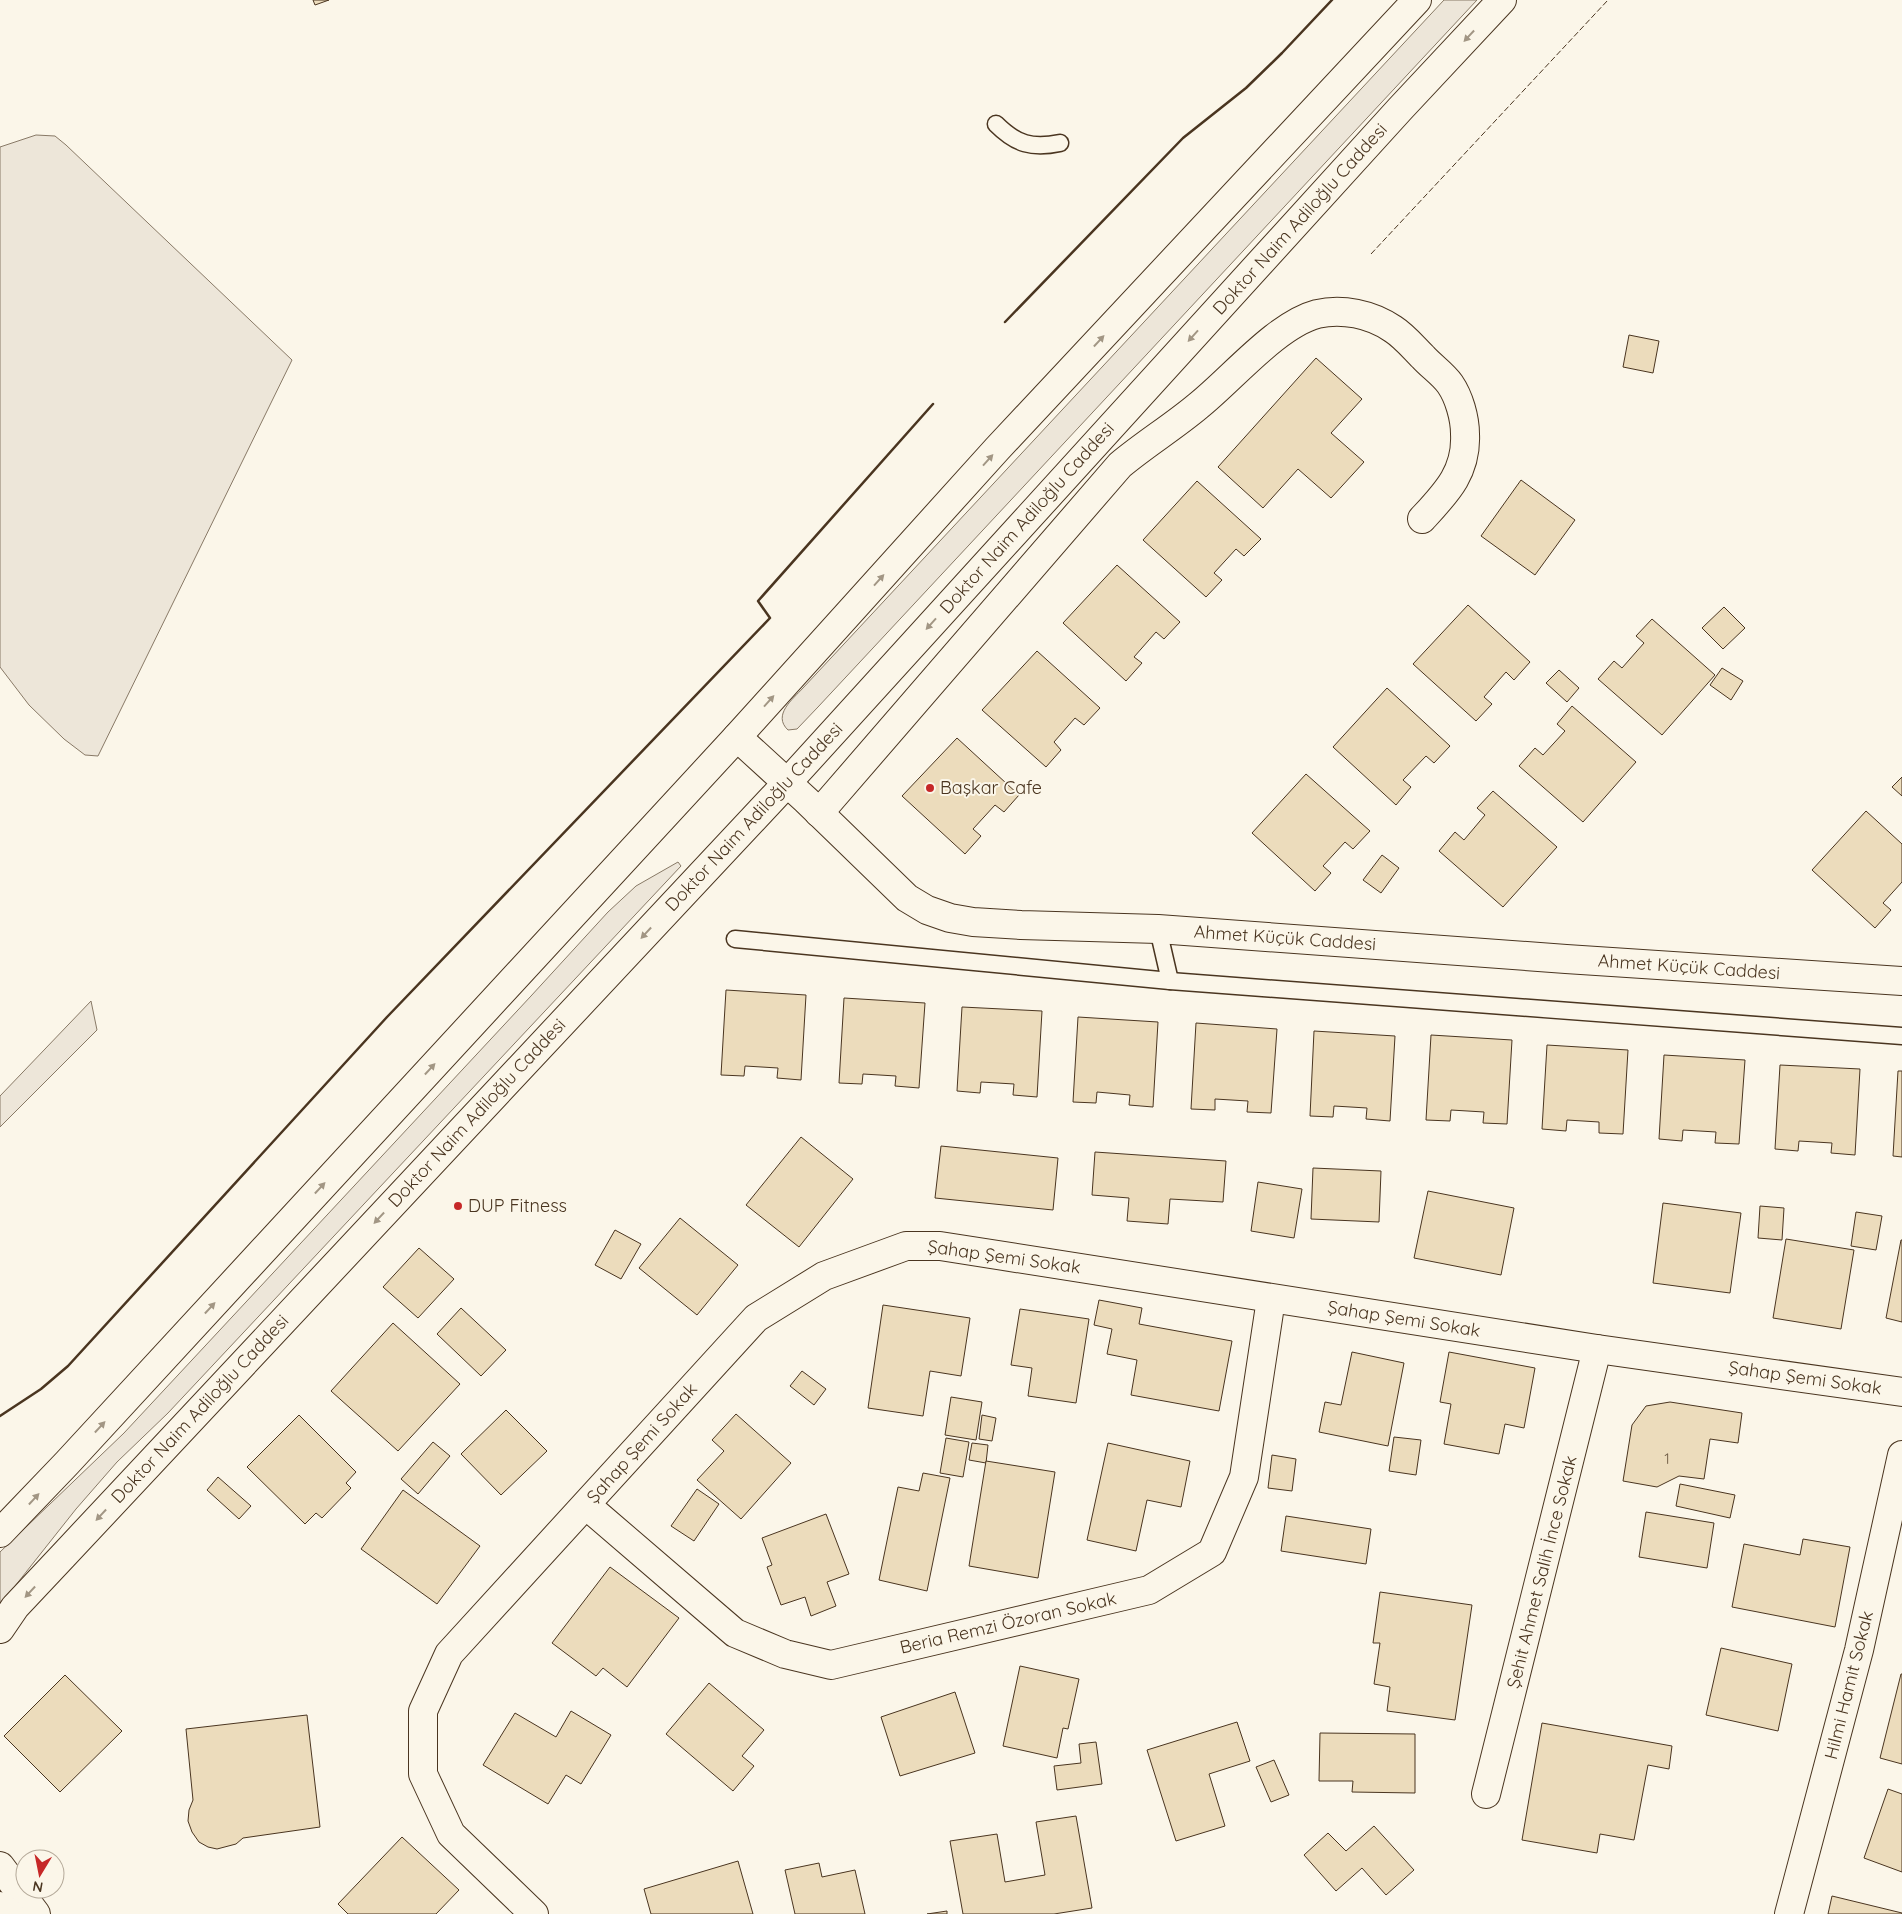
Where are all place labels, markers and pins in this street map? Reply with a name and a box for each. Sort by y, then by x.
place label: Başkar Cafe [940,776,1042,799]
marker: Başkar Cafe [924,782,936,794]
place label: DUP Fitness [468,1194,567,1217]
marker: DUP Fitness [452,1200,464,1212]

